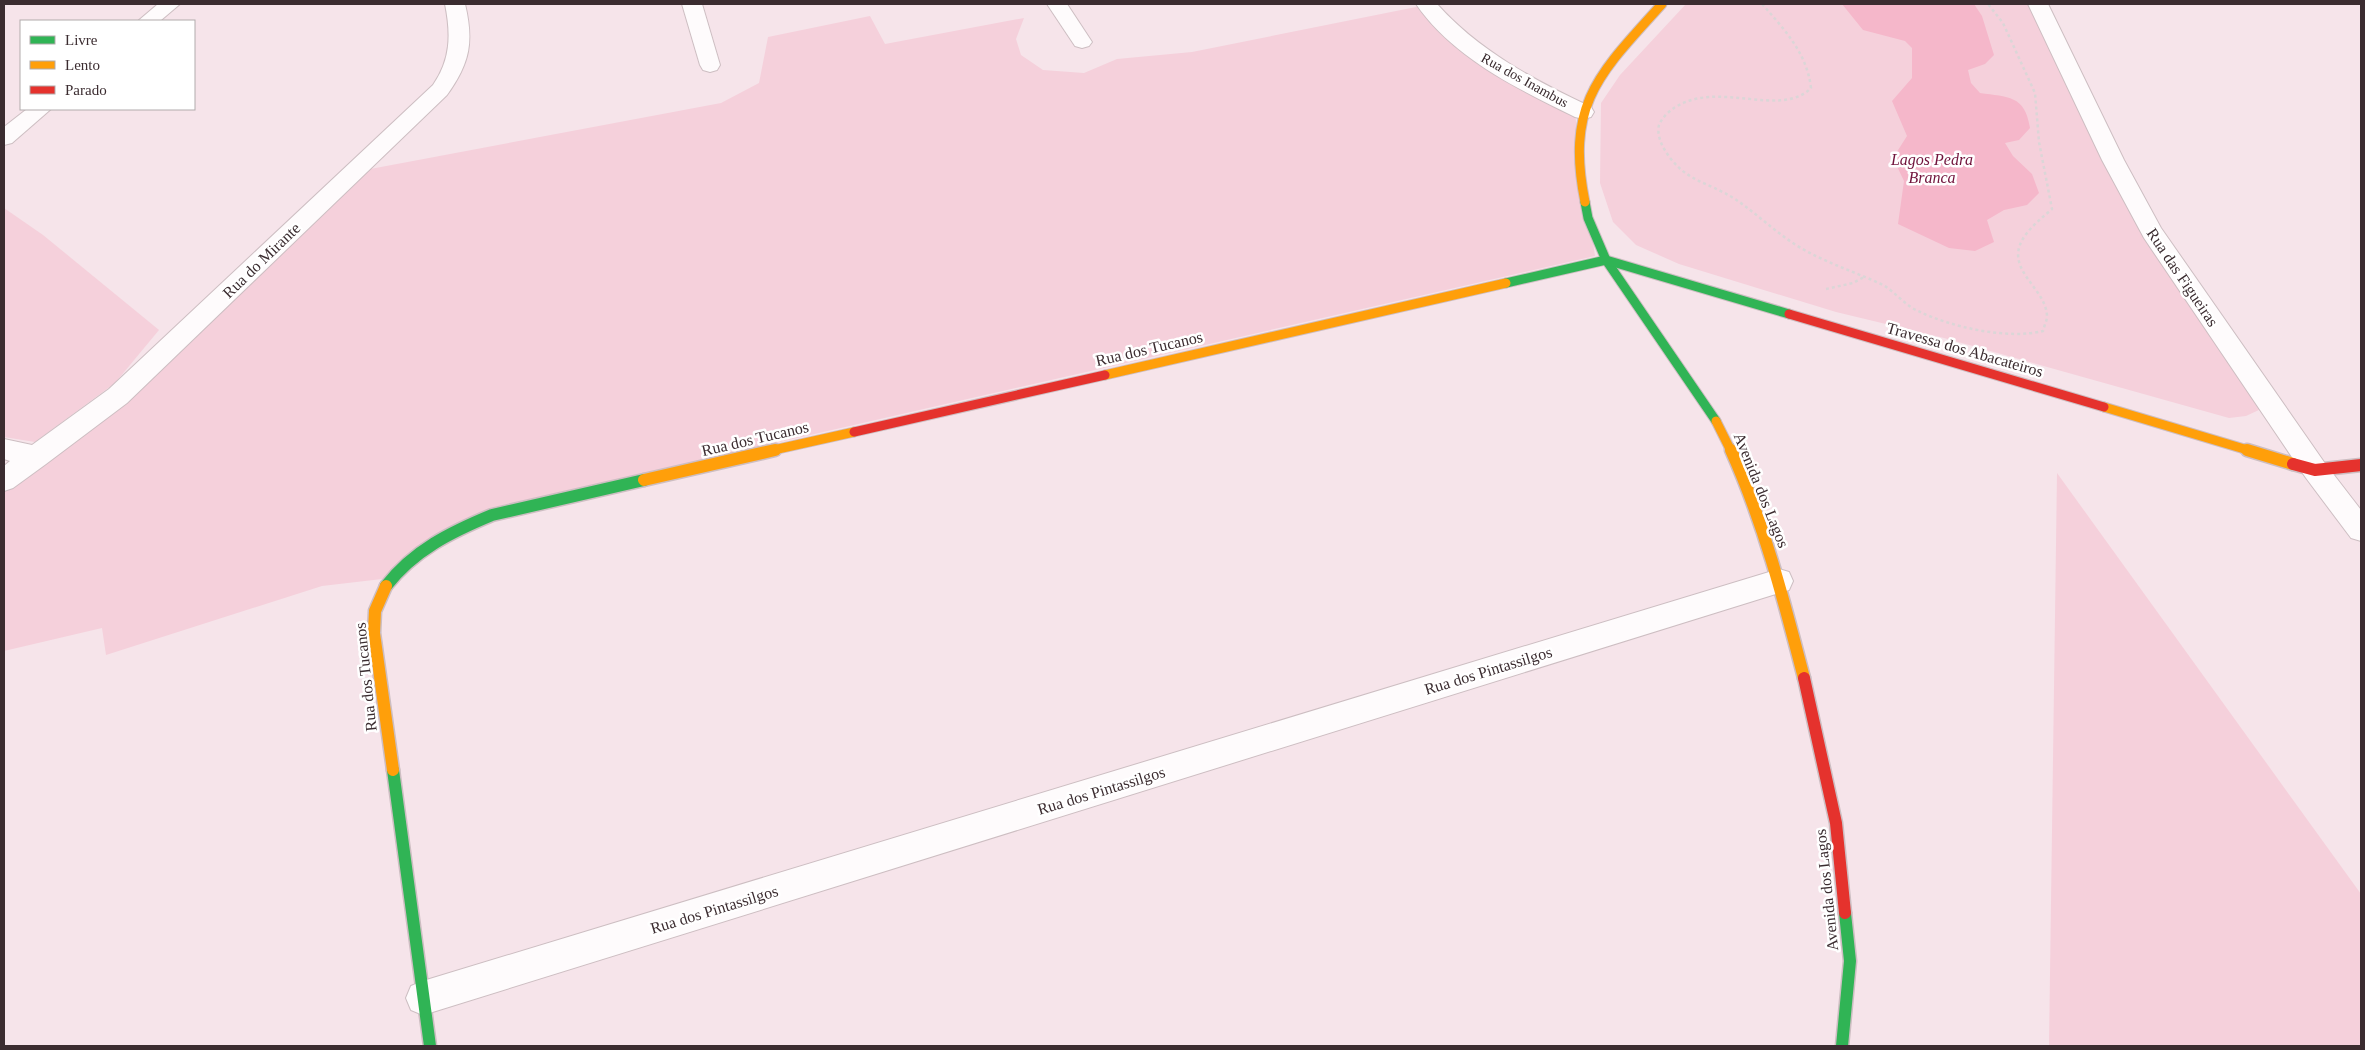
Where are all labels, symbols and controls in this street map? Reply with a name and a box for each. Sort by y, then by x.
legend [20,20,195,110]
text: Livre [65,32,98,48]
street label: Rua dos Inambus [1479,50,1571,111]
text: Lento [65,57,100,73]
text: Parado [65,82,107,98]
park label: Lagos Pedra Branca [1890,151,1973,186]
street label: Rua do Mirante [219,219,303,301]
street label: Rua das Figueiras [2143,225,2222,330]
street label: Travessa dos Abacateiros [1885,319,2045,380]
street label: Rua dos Tucanos [1094,328,1204,369]
street label: Rua dos Tucanos [700,418,810,459]
street label: Avenida dos Lagos [1730,430,1792,550]
street label: Rua dos Tucanos [351,622,380,732]
street label: Rua dos Pintassilgos [1422,643,1554,699]
street label: Rua dos Pintassilgos [1035,763,1167,819]
street label: Avenida dos Lagos [1812,828,1842,952]
street label: Rua dos Pintassilgos [648,882,780,938]

